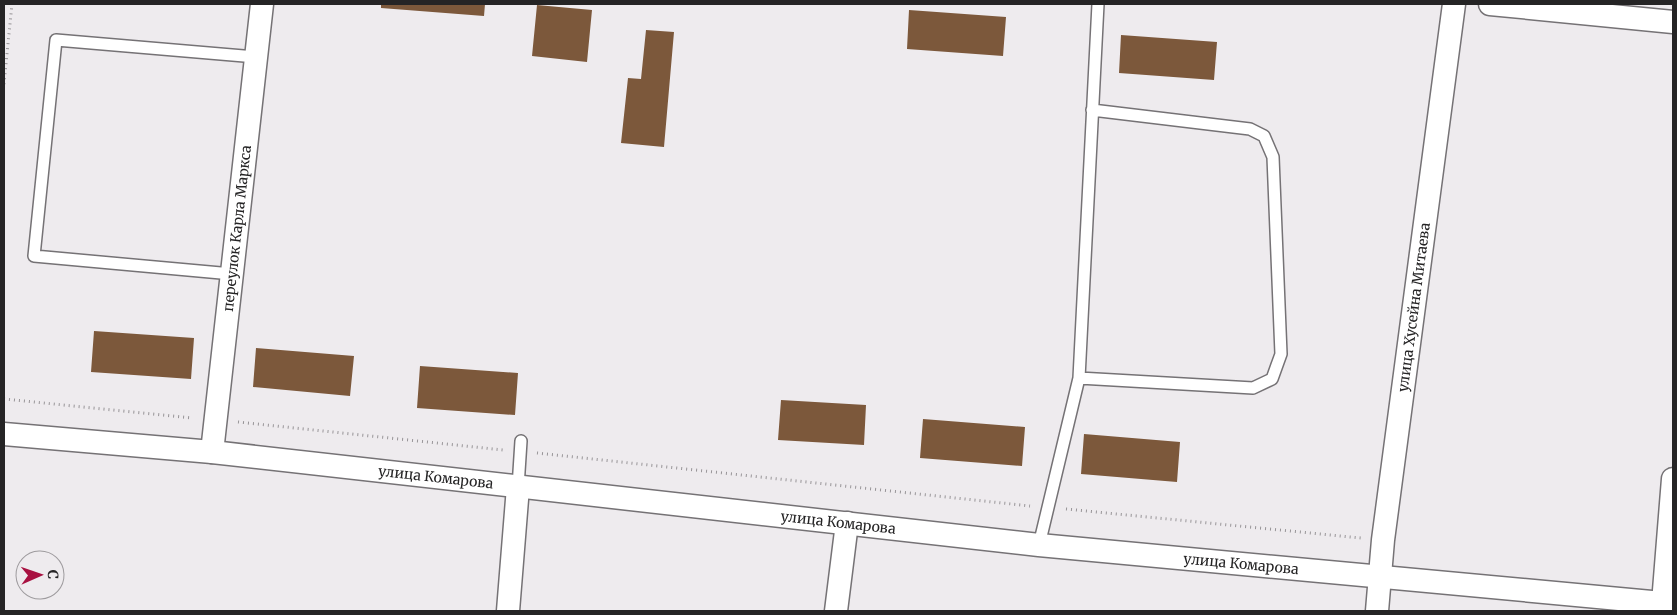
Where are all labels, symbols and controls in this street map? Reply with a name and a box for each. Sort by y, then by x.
street label: переулок Карла Маркса [219,144,255,312]
street label: улица Хусейна Митаева [1394,221,1434,393]
street label: улица Комарова [377,462,495,493]
street label: улица Комарова [780,507,897,538]
street label: улица Комарова [1183,549,1300,578]
north arrow [15,550,65,600]
text: С [44,570,62,580]

